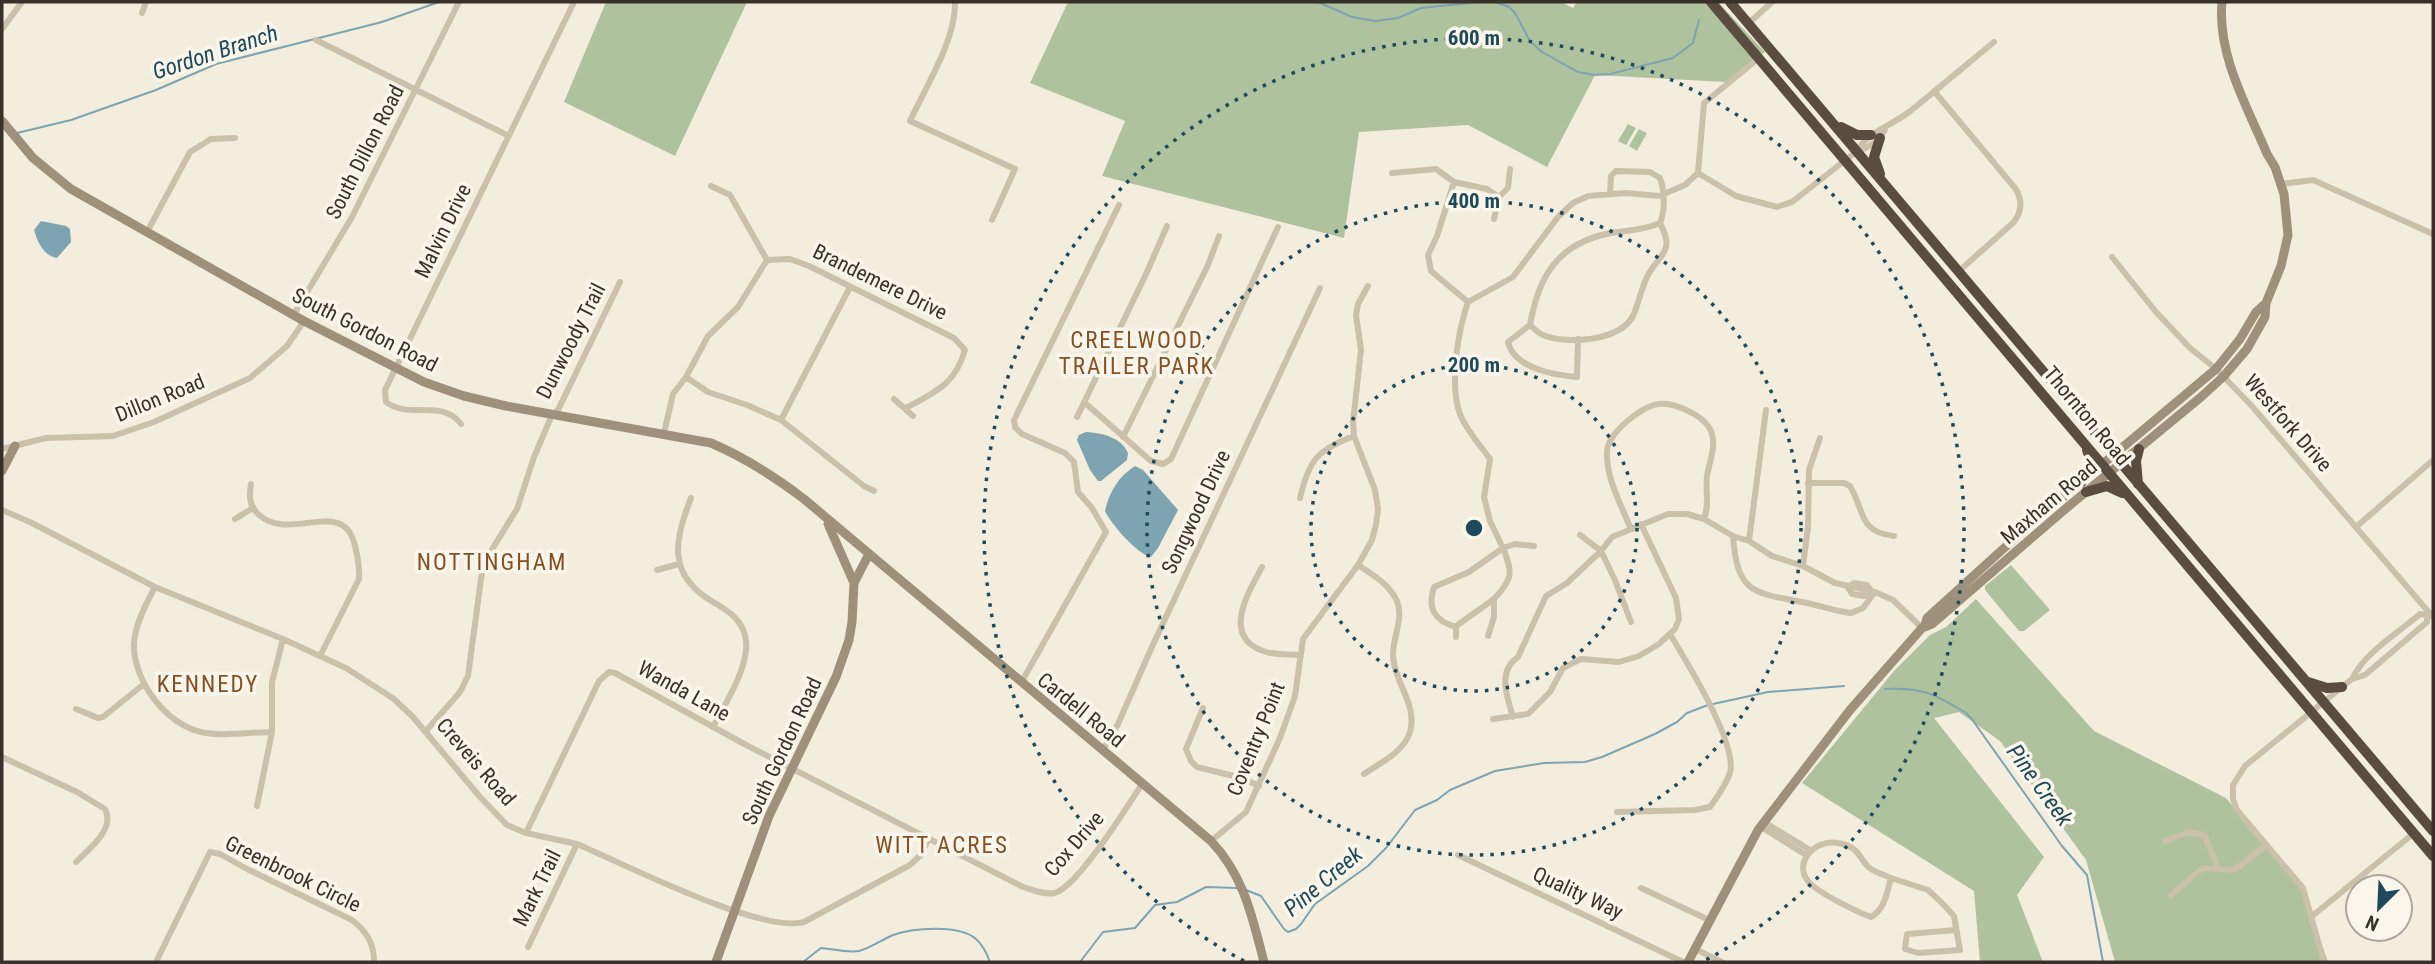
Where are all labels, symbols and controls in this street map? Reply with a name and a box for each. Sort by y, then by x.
water label: Gordon Branch [149,19,281,85]
text: 600 m [1448,26,1500,50]
street label: South Dillon Road [321,81,409,223]
street label: Malvin Drive [410,180,476,282]
text: 400 m [1448,189,1500,213]
street label: Brandemere Drive [809,239,951,325]
street label: Dunwoody Trail [532,279,610,403]
street label: South Gordon Road [288,283,442,377]
district label: CREELWOOD TRAILER PARK [1059,327,1215,380]
text: 200 m [1448,353,1500,377]
street label: Thornton Road [2039,362,2135,470]
street label: Dillon Road [112,369,208,427]
street label: Westfork Drive [2239,369,2337,477]
street label: Songwood Drive [1157,446,1235,578]
street label: Maxham Road [1996,455,2102,549]
centre of rings [1462,516,1486,540]
district label: NOTTINGHAM [417,549,567,576]
street label: Wanda Lane [634,656,734,726]
street label: Cardell Road [1033,668,1129,752]
district label: KENNEDY [157,671,259,698]
street label: South Gordon Road [737,673,827,829]
street label: Coventry Point [1222,679,1290,799]
street label: Creveis Road [432,713,520,811]
water label: Pine Creek [2001,739,2079,832]
street label: Cox Drive [1039,807,1109,881]
street label: Greenbrook Circle [221,831,365,917]
district label: WITT ACRES [875,832,1009,859]
water label: Pine Creek [1279,840,1369,922]
street label: Mark Trail [508,846,566,930]
street label: Quality Way [1529,862,1627,924]
north arrow [2344,873,2414,943]
text: N [2362,910,2382,936]

